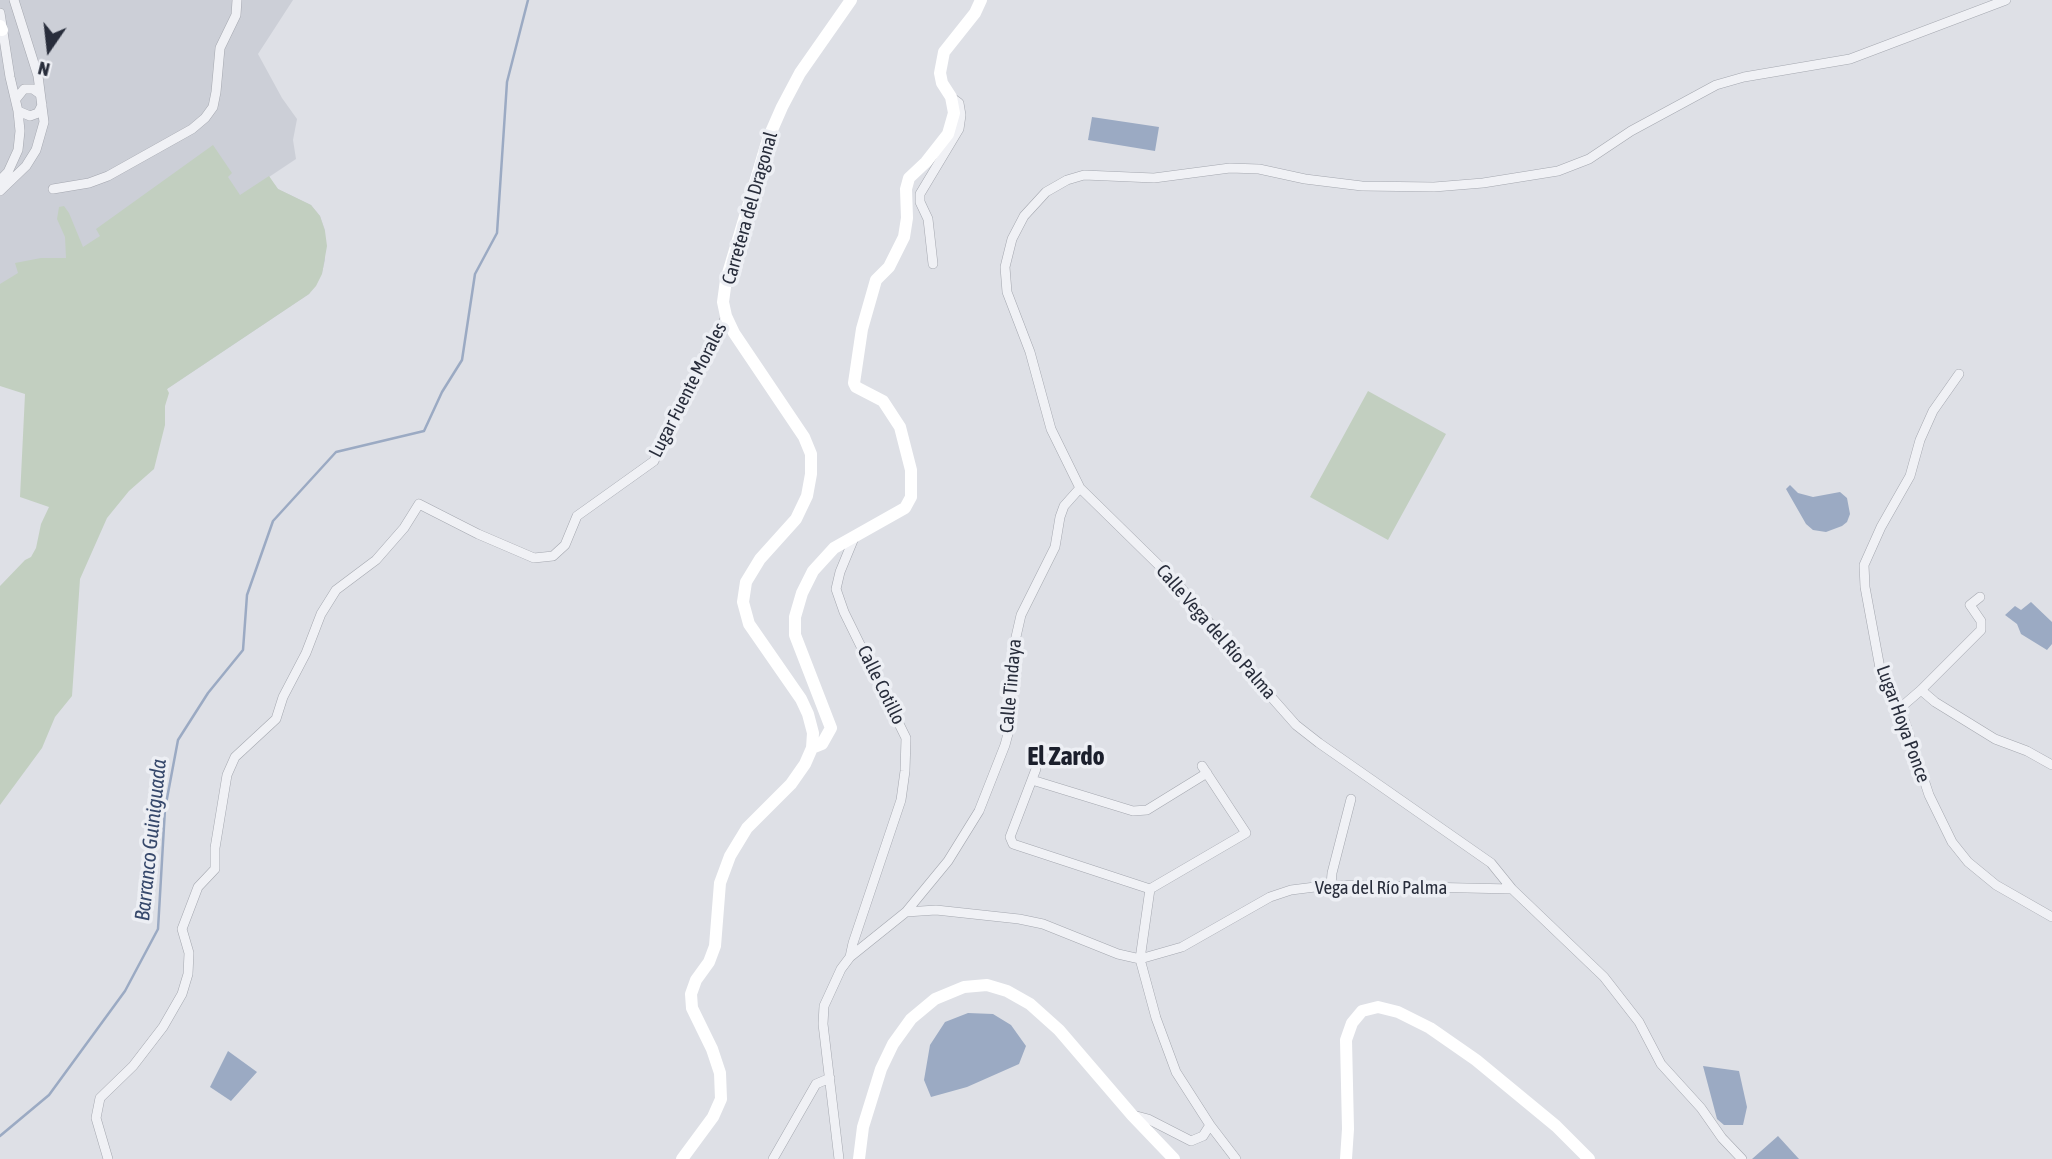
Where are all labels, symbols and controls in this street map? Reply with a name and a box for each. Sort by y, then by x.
north arrow [14,14,84,84]
text: N [36,57,52,81]
street label: Carretera del Dragonal [717,129,783,287]
street label: Lugar Fuente Morales [644,319,732,461]
street label: Calle Vega del Río Palma [1151,560,1281,704]
street label: Calle Tindaya [996,638,1026,734]
street label: Calle Cotillo [852,642,910,728]
street label: Lugar Hoya Ponce [1871,662,1935,786]
district label: El Zardo [1027,741,1105,773]
water label: Barranco Guiniguada [130,758,172,922]
street label: Vega del Río Palma [1315,877,1447,899]

